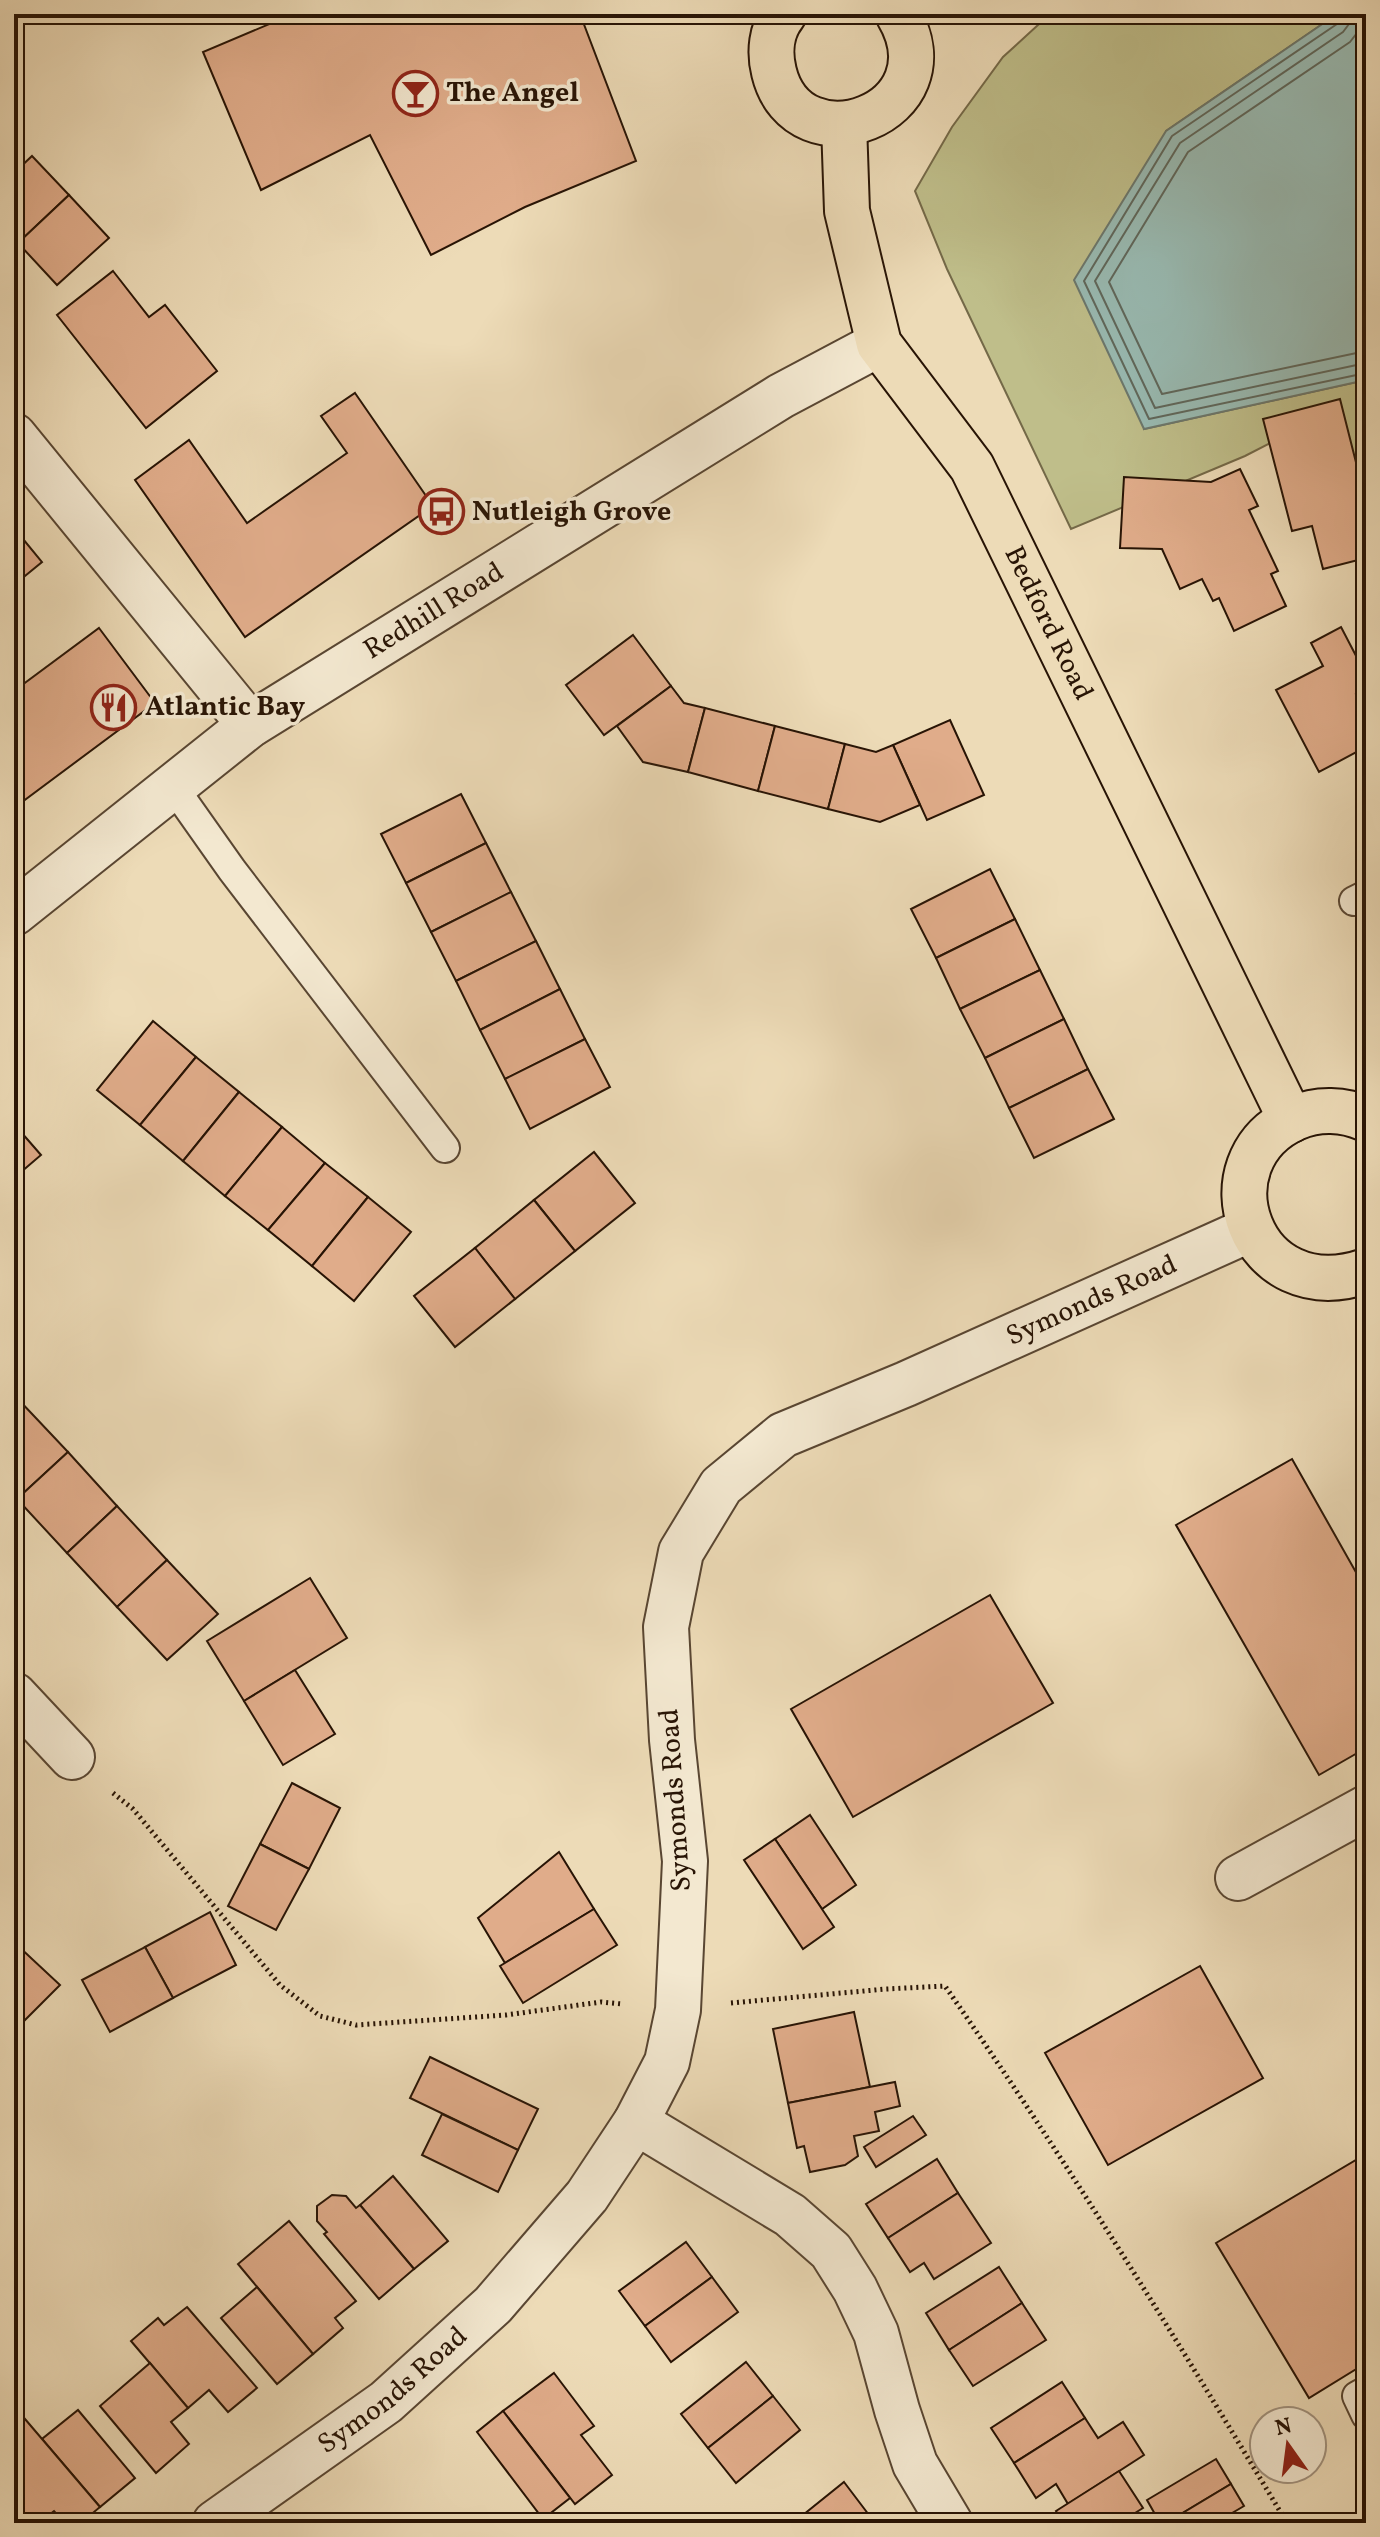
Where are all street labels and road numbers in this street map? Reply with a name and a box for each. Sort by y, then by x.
street label: Bedford Road [994,540,1103,707]
street label: Redhill Road [356,553,511,669]
street label: Symonds Road [1000,1245,1183,1356]
street label: Symonds Road [650,1707,702,1893]
street label: Symonds Road [310,2317,476,2464]

